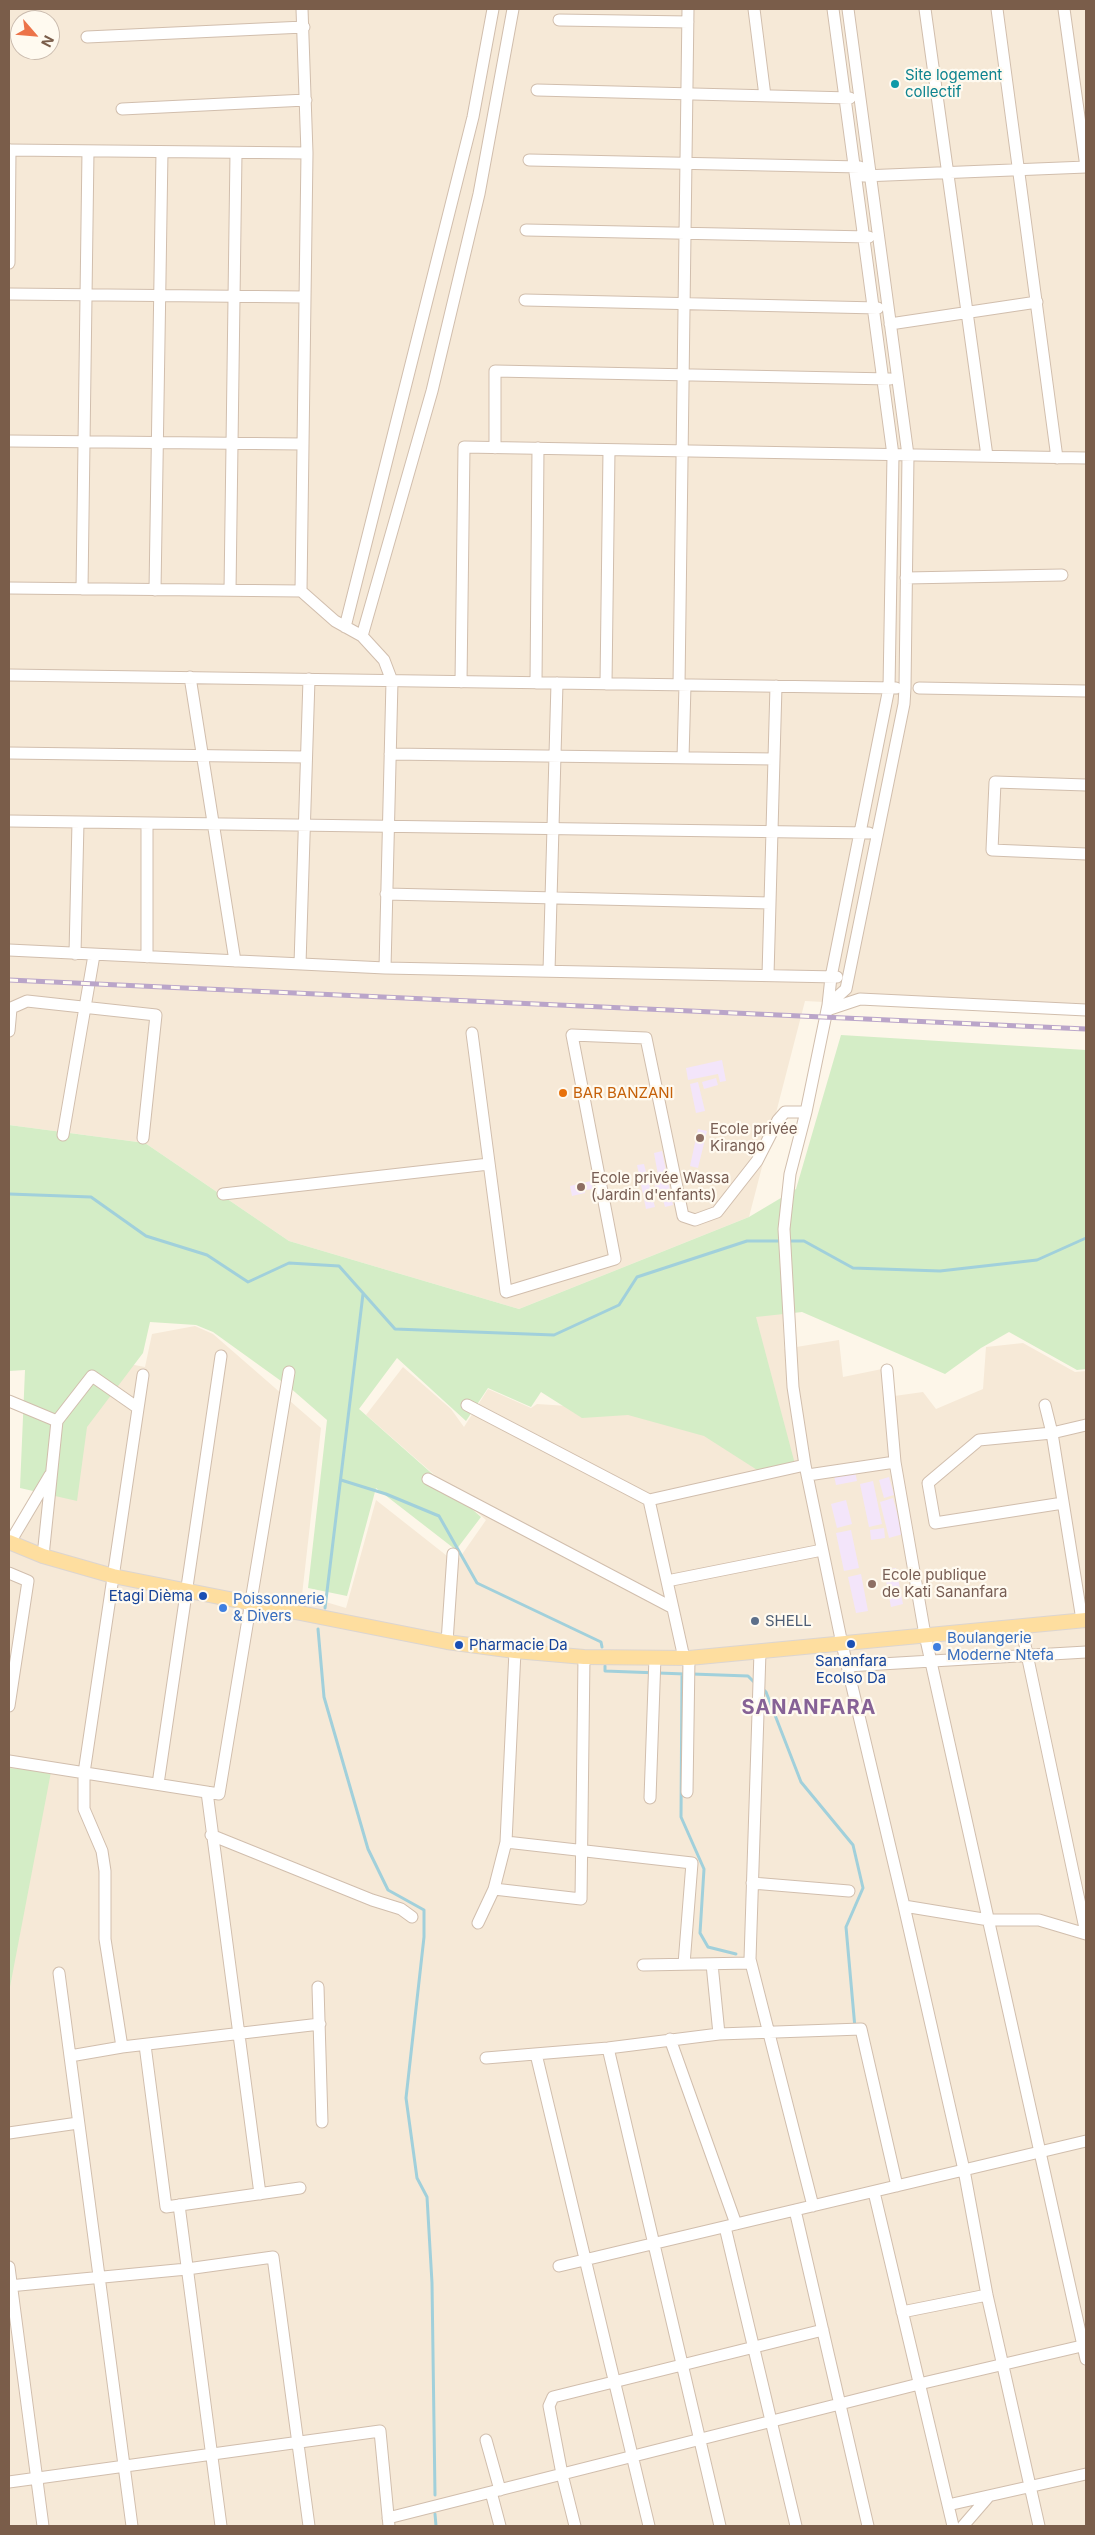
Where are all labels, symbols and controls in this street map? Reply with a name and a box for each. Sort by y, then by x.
north arrow [10,10,60,60]
text: N [38,33,58,50]
place label: Site logement collectif [905,66,1002,101]
marker: Site logement collectif [889,78,901,90]
place label: BAR BANZANI [573,1084,674,1102]
marker: BAR BANZANI [557,1087,569,1099]
place label: Ecole privée Kirango [710,1120,798,1155]
marker: Ecole privée Kirango [694,1132,706,1144]
place label: Ecole privée Wassa (Jardin d'enfants) [591,1169,729,1204]
marker: Ecole privée Wassa (Jardin d'enfants) [575,1181,587,1193]
place label: Ecole publique de Kati Sananfara [882,1566,1007,1601]
marker: Ecole publique de Kati Sananfara [866,1578,878,1590]
place label: Etagi Dièma [109,1587,193,1605]
marker: Etagi Dièma [197,1590,209,1602]
place label: Poissonnerie & Divers [233,1590,325,1625]
marker: Poissonnerie & Divers [217,1602,229,1614]
place label: SHELL [765,1612,812,1630]
marker: SHELL [749,1615,761,1627]
place label: Boulangerie Moderne Ntefa [947,1629,1054,1664]
place label: Pharmacie Da [469,1636,568,1654]
marker: Sananfara Ecolso Da [845,1638,857,1650]
marker: Pharmacie Da [453,1639,465,1651]
marker: Boulangerie Moderne Ntefa [931,1641,943,1653]
place label: Sananfara Ecolso Da [815,1652,887,1687]
district label: SANANFARA [740,1696,878,1720]

